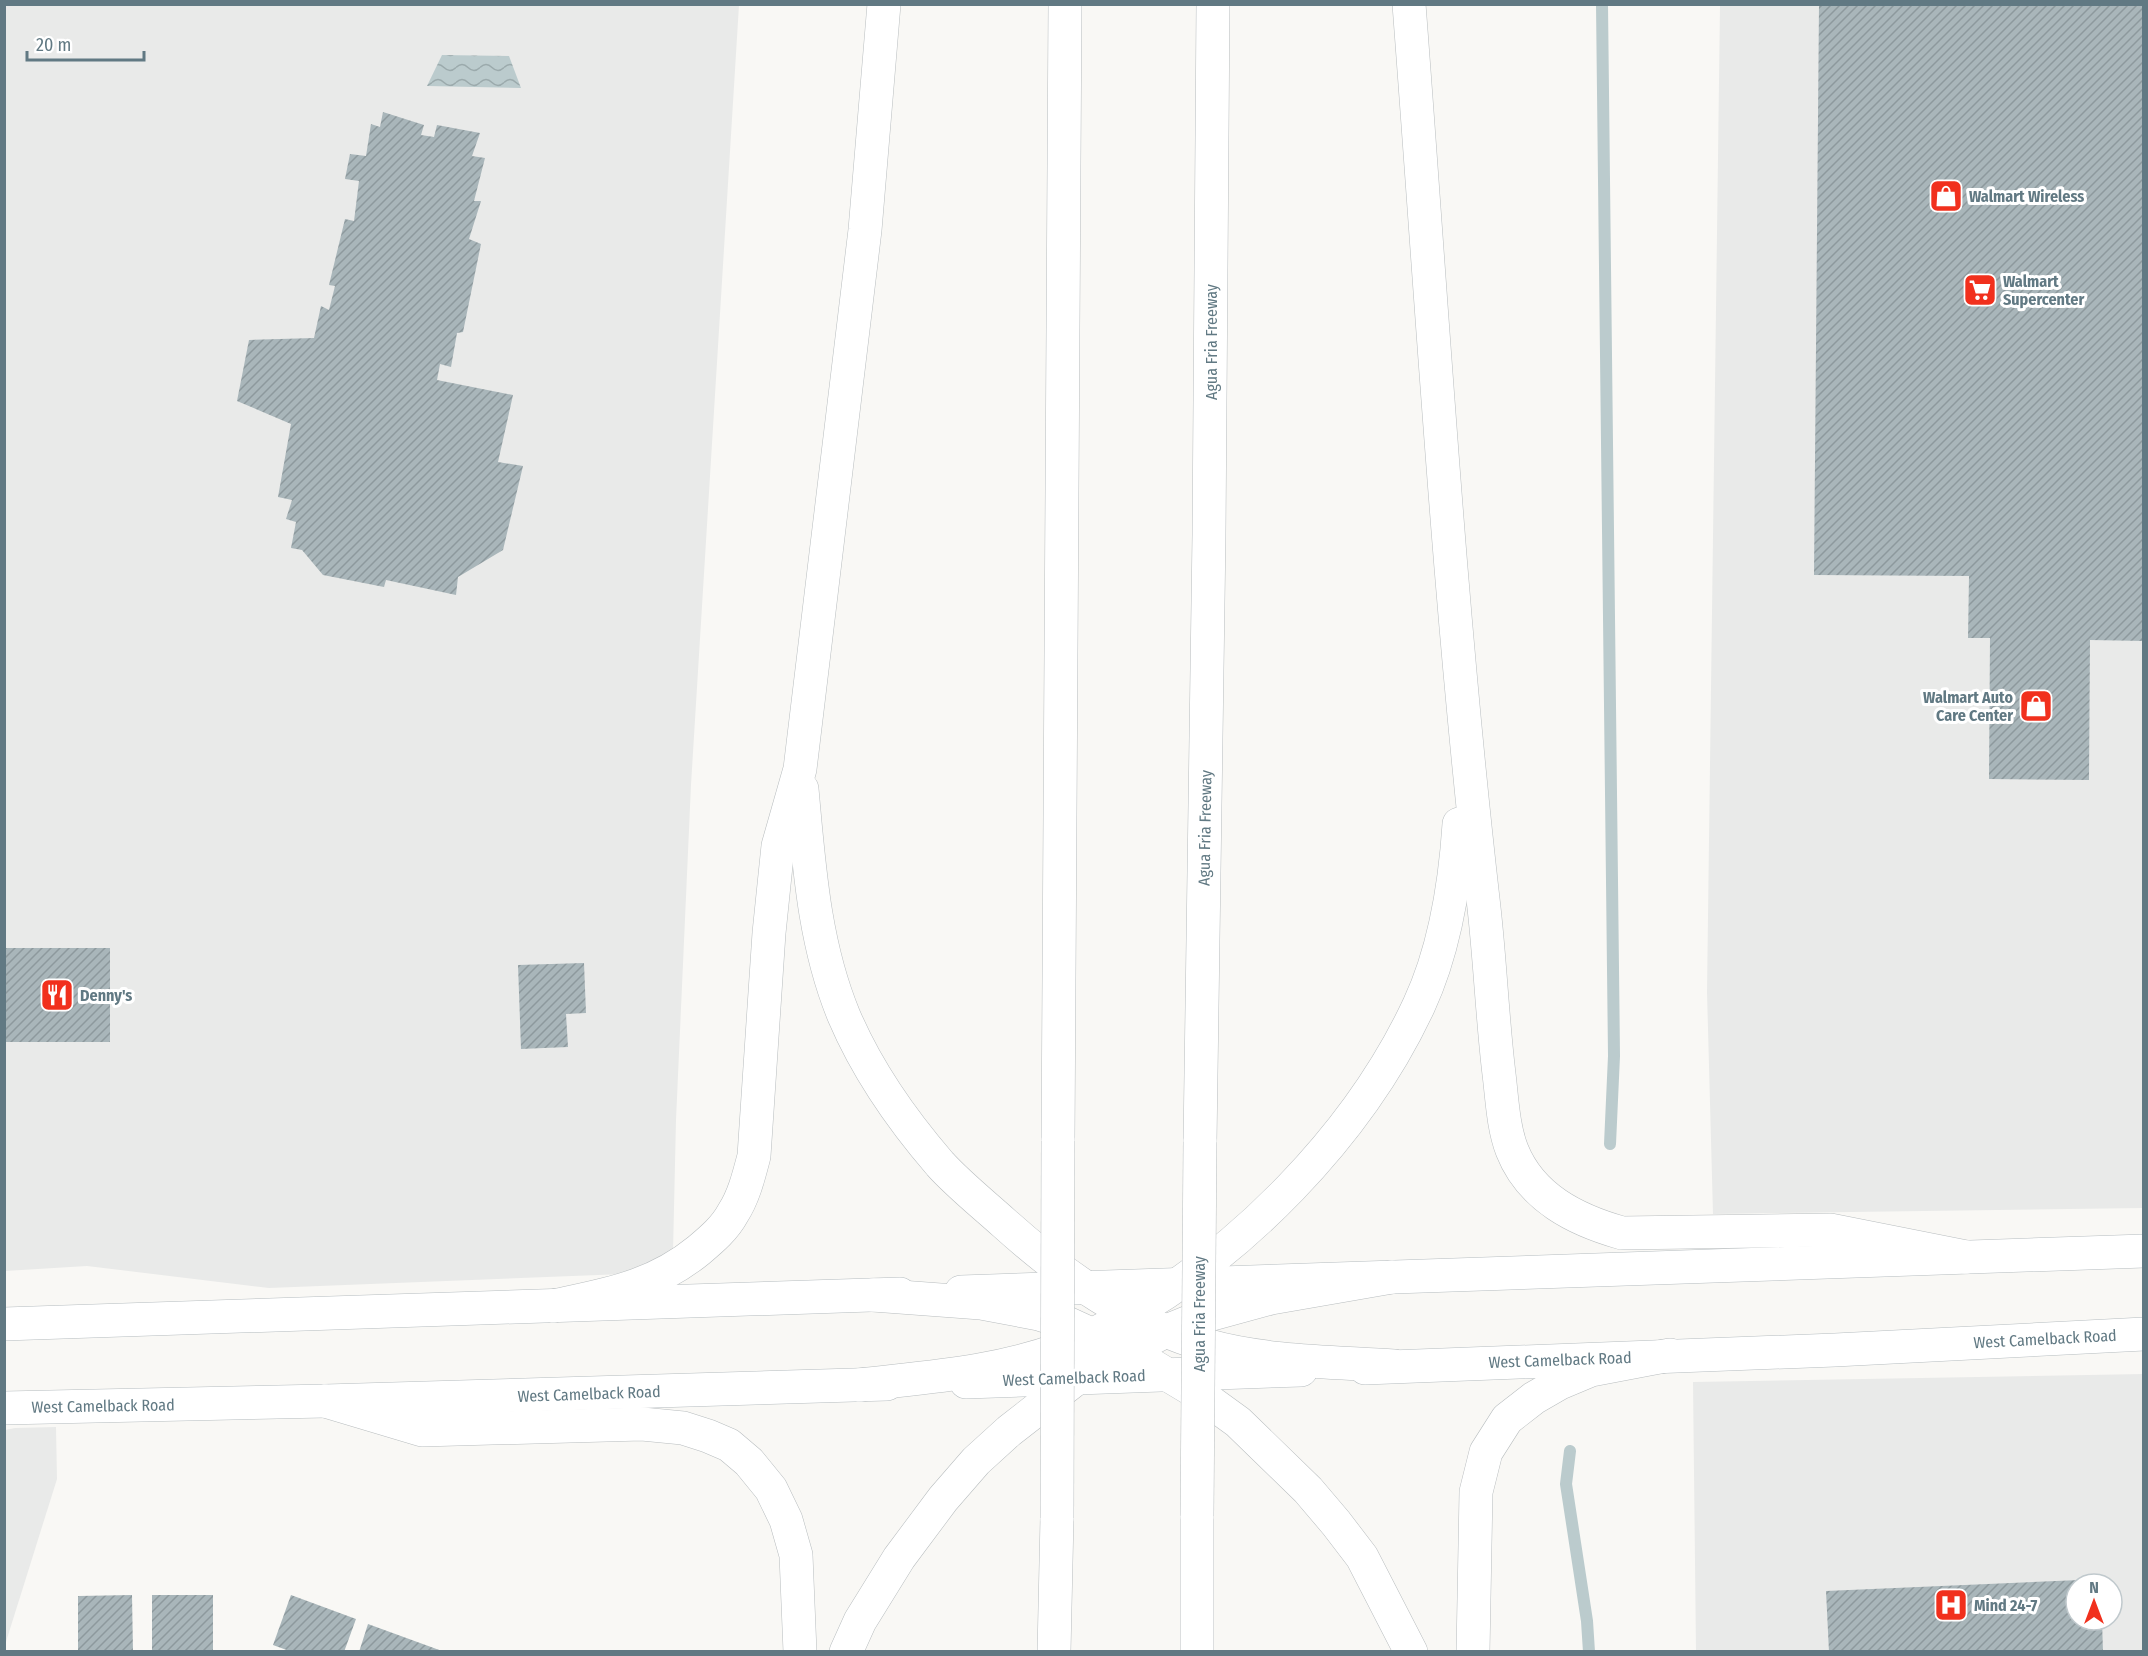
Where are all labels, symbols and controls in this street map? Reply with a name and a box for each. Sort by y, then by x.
scale bar [27,24,144,62]
text: 20 m [36,34,71,56]
shop icon: Walmart Wireless [1928,178,1964,214]
place label: Walmart Wireless [1969,187,2084,206]
supermarket icon: Walmart Supercenter [1962,272,1998,308]
place label: Walmart Supercenter [2003,272,2084,309]
street label: Agua Fria Freeway [1202,283,1221,400]
place label: Walmart Auto Care Center [1923,688,2013,725]
shop icon: Walmart Auto Care Center [2018,688,2054,724]
street label: Agua Fria Freeway [1194,769,1216,886]
restaurant icon: Denny's [39,977,75,1013]
place label: Denny's [80,986,132,1005]
street label: Agua Fria Freeway [1190,1255,1209,1372]
street label: West Camelback Road [1973,1326,2117,1352]
street label: West Camelback Road [1488,1348,1632,1372]
street label: West Camelback Road [1002,1366,1146,1390]
street label: West Camelback Road [517,1382,661,1406]
street label: West Camelback Road [31,1395,175,1417]
north arrow [2064,1572,2124,1632]
text: N [2089,1578,2099,1597]
hospital icon: Mind 24-7 [1933,1587,1969,1623]
place label: Mind 24-7 [1974,1596,2037,1615]

